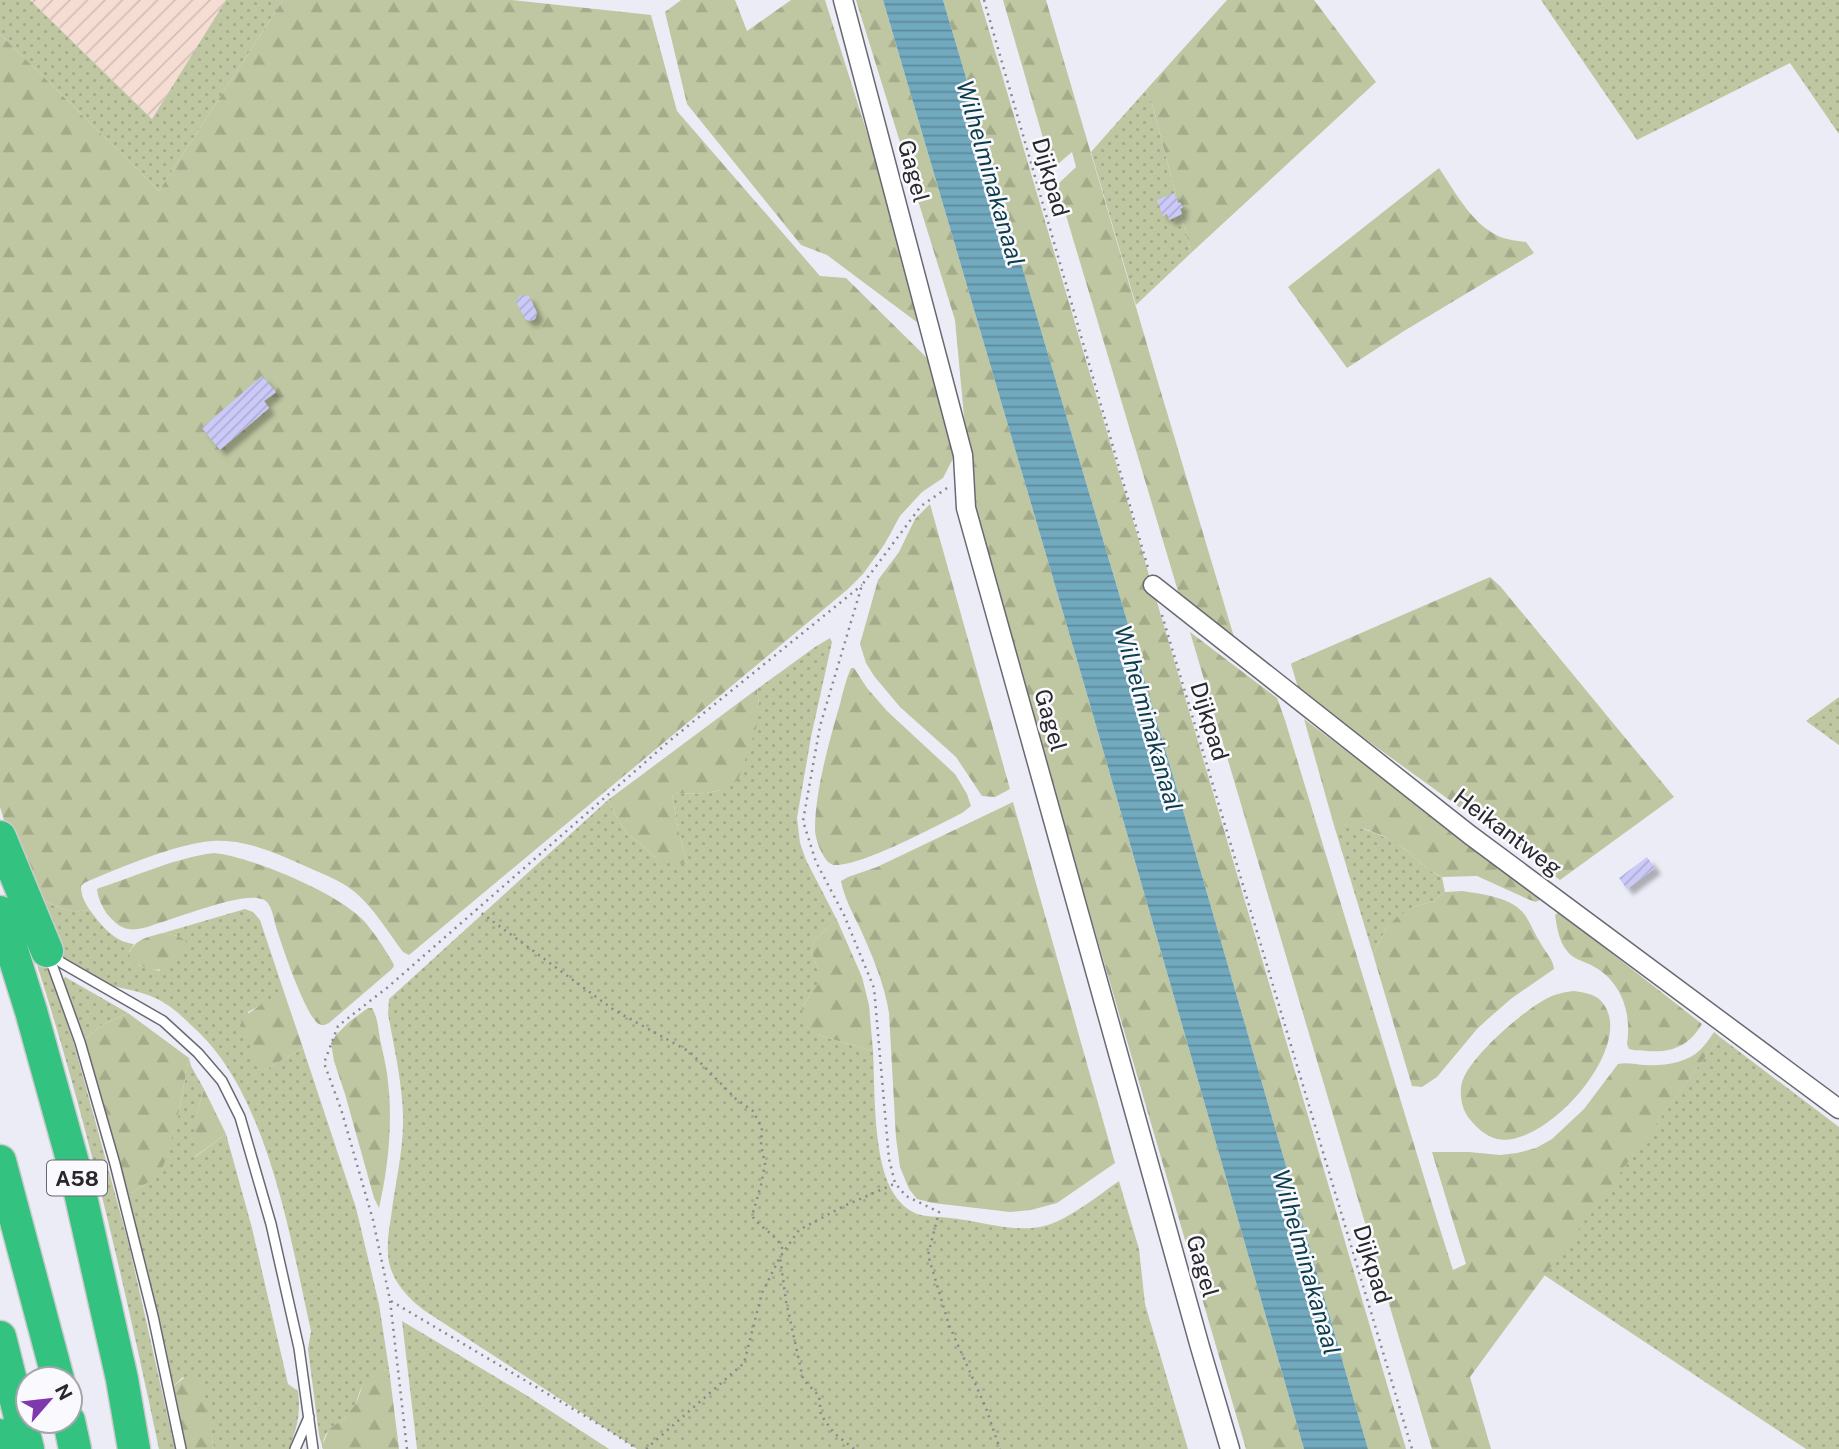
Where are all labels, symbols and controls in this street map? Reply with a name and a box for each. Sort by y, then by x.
water label: Wilhelminakanaal [951,77,1031,269]
street label: Dijkpad [1027,134,1075,220]
street label: Gagel [893,137,935,205]
water label: Wilhelminakanaal [1109,622,1189,814]
street label: Dijkpad [1185,678,1235,764]
street label: Gagel [1029,686,1073,754]
street label: Heikantweg [1449,783,1567,881]
road number: A58 [47,1160,107,1196]
water label: Wilhelminakanaal [1267,1166,1347,1358]
street label: Dijkpad [1348,1221,1398,1307]
street label: Gagel [1181,1232,1225,1300]
north arrow [14,1365,84,1435]
text: N [51,1380,77,1404]

